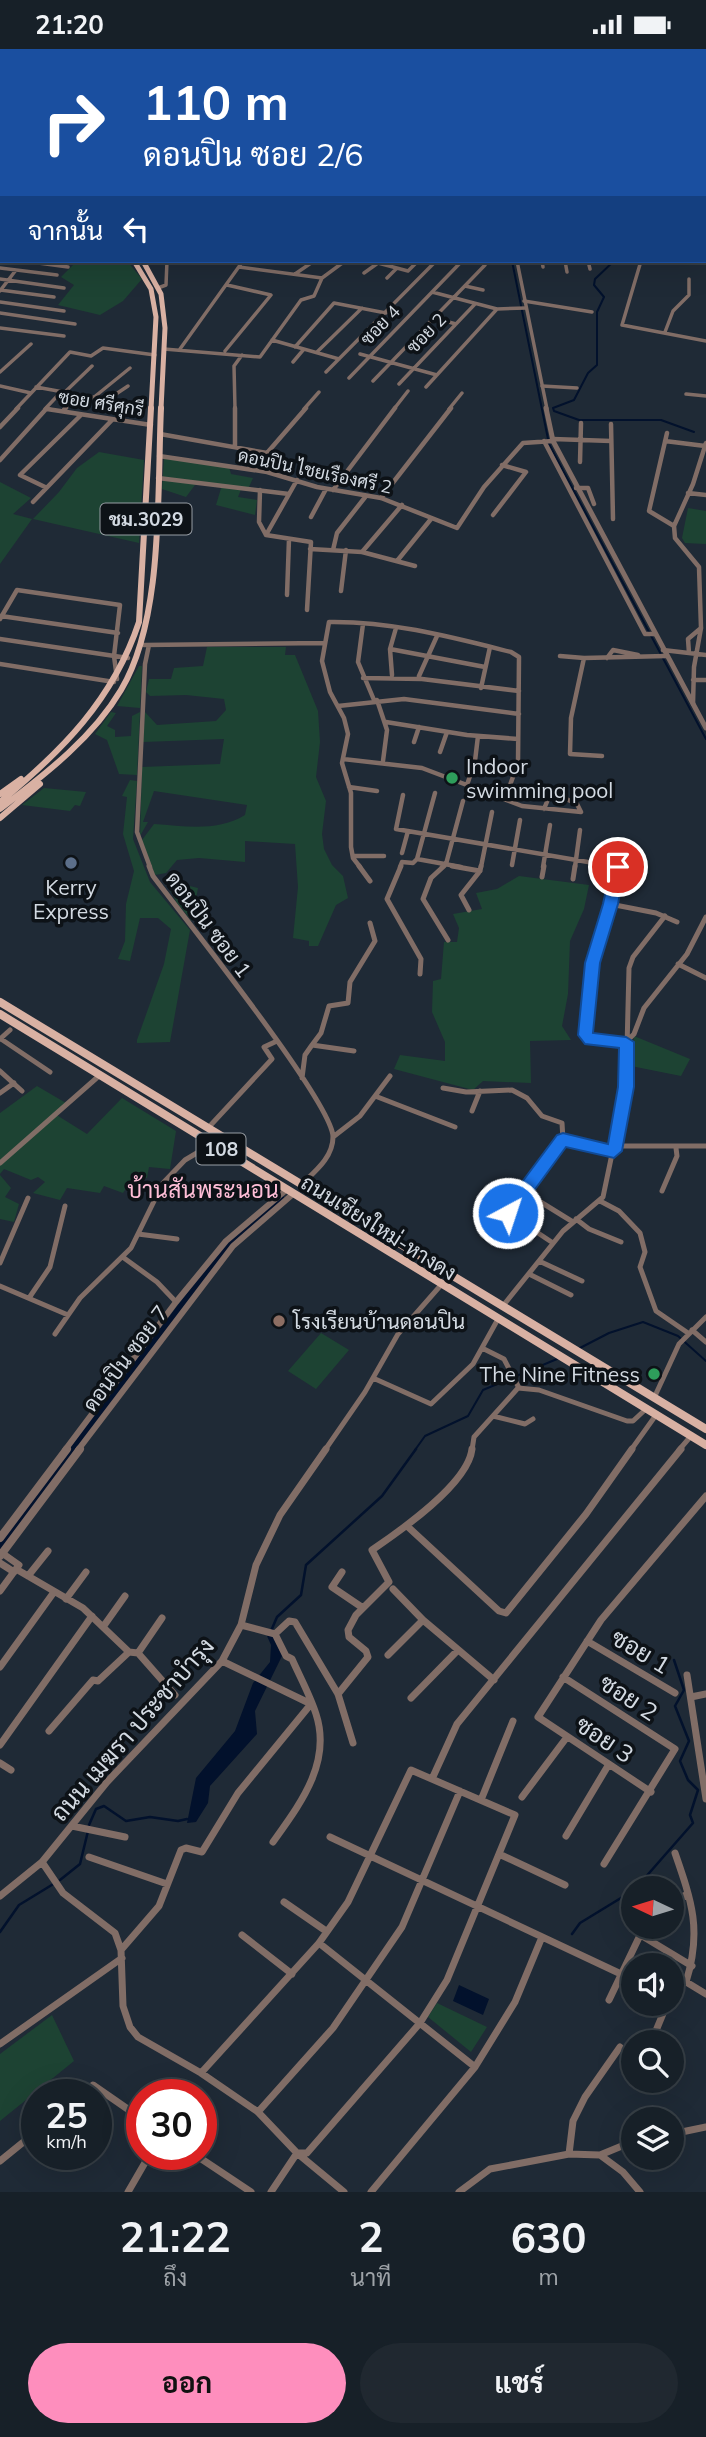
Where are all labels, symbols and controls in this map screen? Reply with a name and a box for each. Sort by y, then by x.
text: 21:20 [35,8,104,41]
text: 110 m [143,71,289,132]
icon: right [28,77,119,168]
text: ดอนปิน ซอย 2/6 [143,134,364,174]
icon: left [117,210,155,248]
text: จากนั้น [28,214,103,247]
street label: ซอย 4 [355,300,405,350]
street label: ซอย 2 [401,308,451,358]
street label: ซอย ศรีศุกรี [57,384,146,422]
street label: ดอนปิน ไชยเรืองศรี 2 [236,442,394,499]
road number: ชม.3029 [100,503,192,534]
place label: Indoor swimming pool [466,753,613,803]
marker: Indoor swimming pool [444,770,460,786]
pin [588,837,648,897]
icon: arrive [599,848,637,886]
marker: Kerry Express [63,855,79,871]
street label: ดอนปิน ซอย 1 [161,866,257,982]
place label: Kerry Express [33,874,109,924]
road number: 108 [196,1133,246,1165]
street label: ถนนเชียงใหม่-หางดง [297,1169,461,1285]
district label: บ้านสันพระนอน [127,1175,279,1204]
position arrow [471,1176,545,1250]
street label: ดอนปิน ซอย 7 [77,1300,173,1416]
place label: โรงเรียนบ้านดอนปิน [292,1308,465,1334]
marker: โรงเรียนบ้านดอนปิน [271,1313,287,1329]
place label: The Nine Fitness [479,1361,640,1387]
marker: The Nine Fitness [646,1366,662,1382]
street label: ซอย 1 [606,1622,676,1680]
street label: ถนน เมฆรา ประชาบำรุง [44,1631,222,1828]
street label: ซอย 2 [594,1667,664,1727]
street label: ซอย 3 [570,1709,640,1769]
north arrow [621,1876,684,1939]
map controls [621,1876,684,2170]
button: sound [621,1953,684,2016]
button: search [621,2030,684,2093]
speed limit sign: 30 [126,2079,217,2170]
text: 25 [45,2093,88,2137]
button: layers [621,2107,684,2170]
text: km/h [46,2130,87,2153]
text: 21:22 [120,2210,231,2263]
text: 2 [358,2210,383,2263]
text: 630 [511,2211,586,2264]
text: m [539,2262,559,2291]
text: ถึง [163,2263,187,2292]
text: นาที [350,2263,391,2292]
button: ออก [28,2343,346,2423]
button: แชร์ [360,2343,678,2423]

